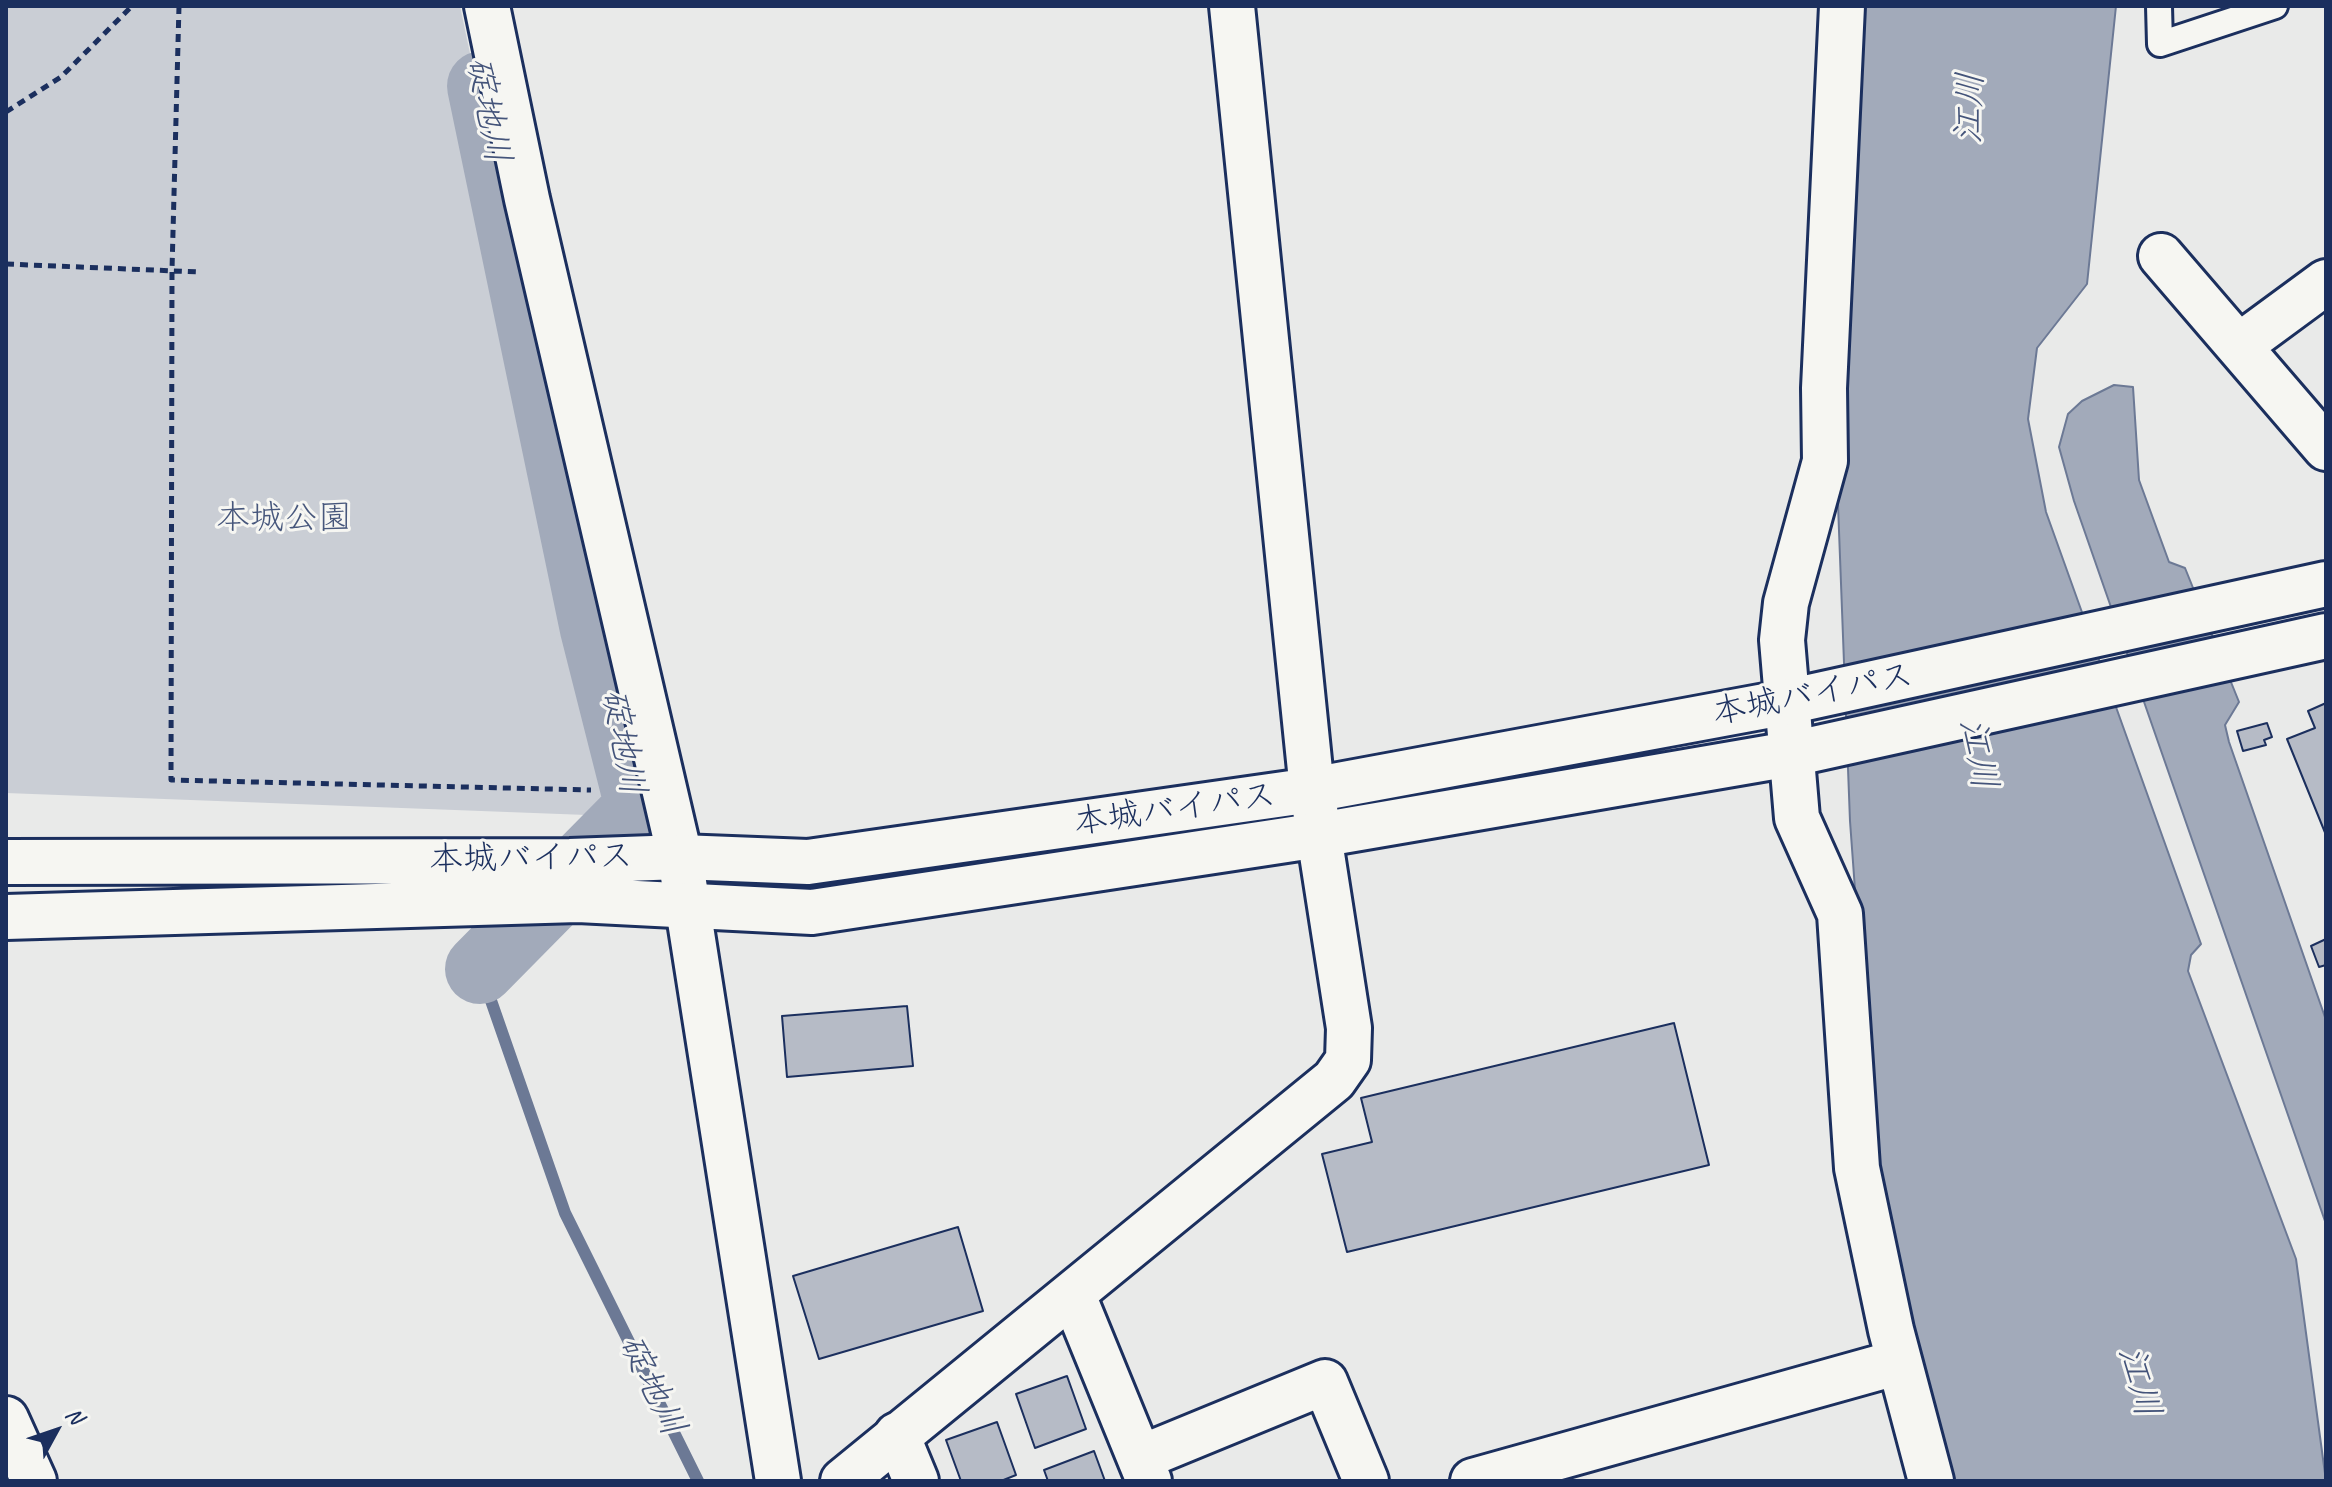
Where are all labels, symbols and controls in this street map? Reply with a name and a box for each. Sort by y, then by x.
water label: 碇地川 [455,53,519,167]
water label: 江川 [1948,71,1994,145]
park label: 本城公園 [216,499,352,539]
street label: 本城バイパス [1709,656,1917,734]
water label: 碇地川 [590,685,654,799]
water label: 江川 [1949,715,2005,793]
street label: 本城バイパス [1071,776,1279,844]
street label: 本城バイパス [429,837,633,881]
water label: 碇地川 [608,1328,694,1444]
water label: 江川 [2108,1342,2168,1422]
north arrow [16,1391,96,1471]
text: N [59,1401,89,1430]

